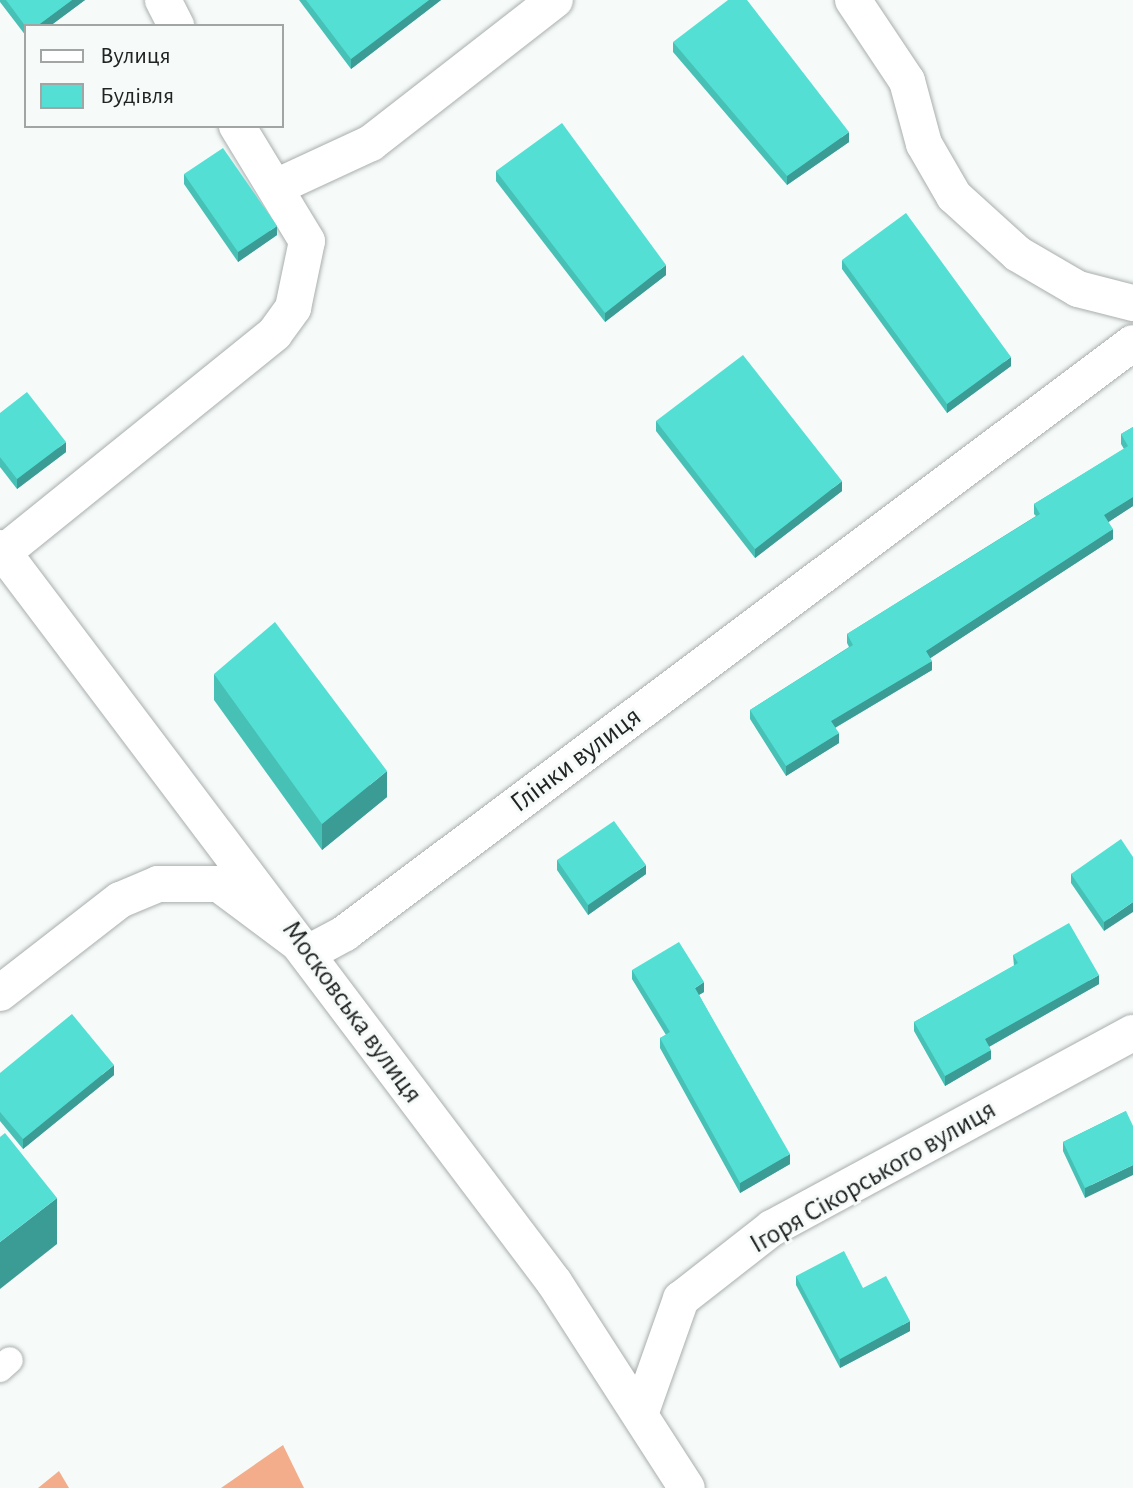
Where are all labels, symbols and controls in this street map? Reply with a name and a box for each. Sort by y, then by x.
legend [24,24,284,128]
text: Вулиця [100,44,171,68]
text: Будівля [100,84,174,108]
street label: Глінки вулиця [504,700,648,820]
street label: Московська вулиця [274,914,430,1110]
street label: Ігоря Сікорського вулиця [744,1093,1002,1261]

